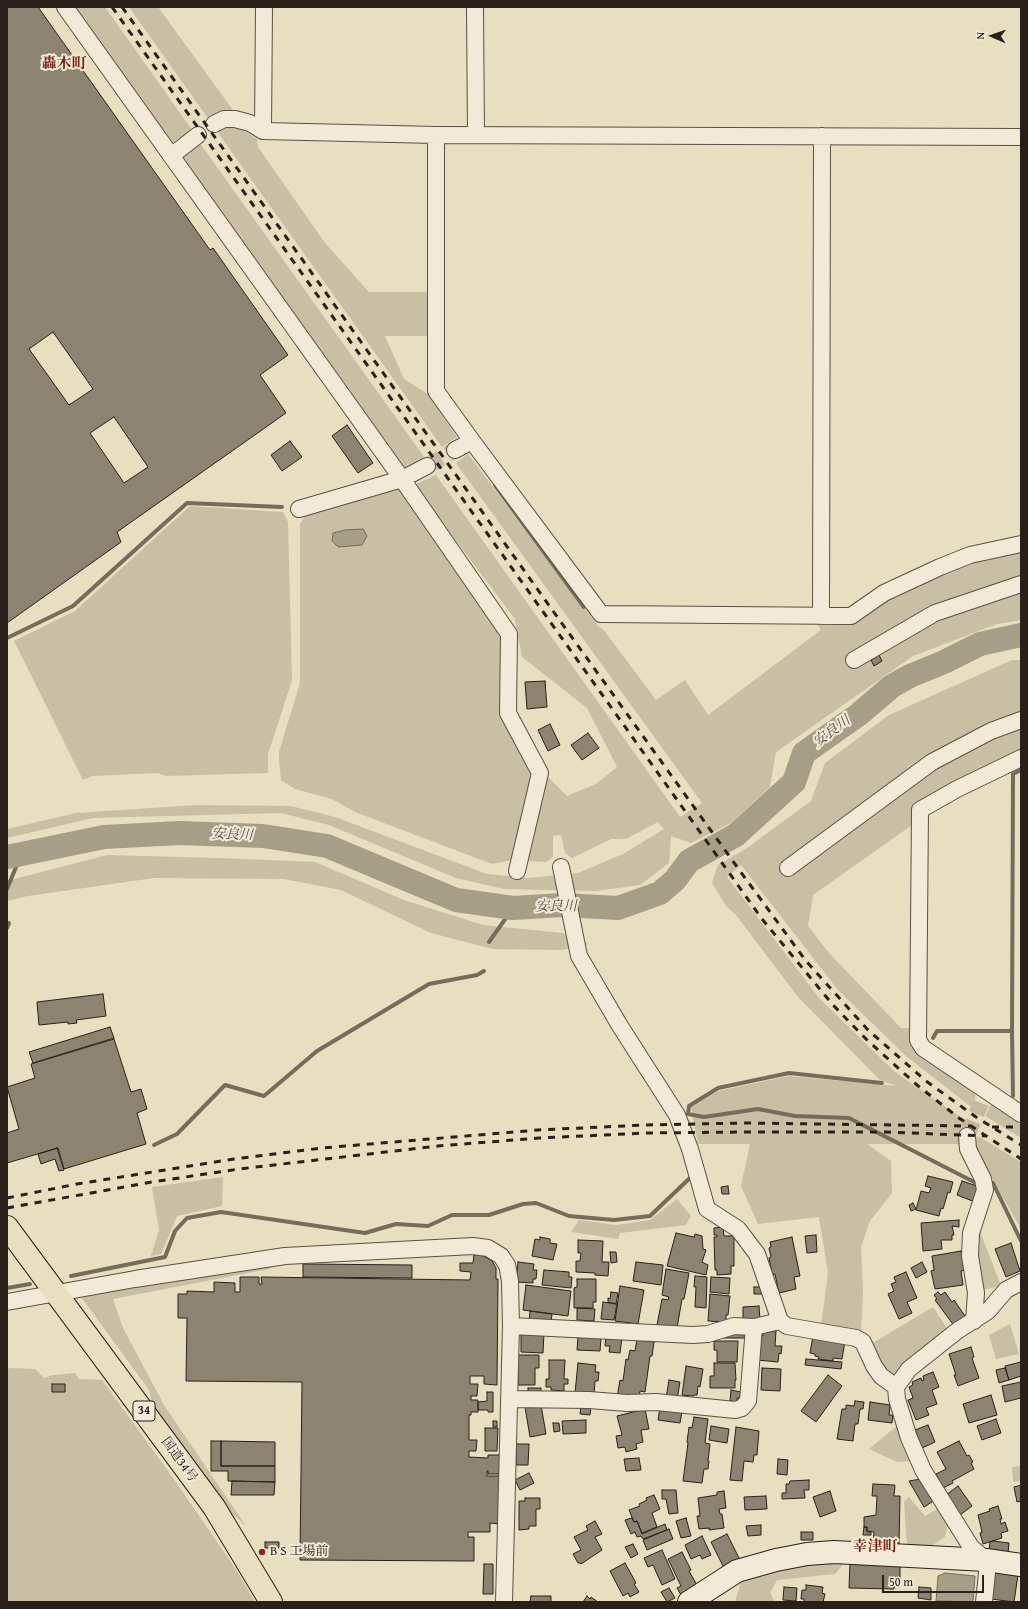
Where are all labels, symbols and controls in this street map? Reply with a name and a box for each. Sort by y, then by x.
north arrow [972,16,1012,56]
text: N [972,32,988,40]
district label: 轟木町 [42,55,86,73]
water label: 安良川 [810,713,854,751]
water label: 安良川 [211,826,253,844]
water label: 安良川 [535,898,577,916]
road number: 34 [133,1401,155,1421]
street label: 国道34号 [158,1435,200,1485]
district label: 幸津町 [853,1538,897,1556]
place label: B S 工場前 [270,1544,328,1560]
marker: B S 工場前 [257,1547,267,1557]
scale bar [884,1567,986,1593]
text: 50 m [889,1573,913,1590]

